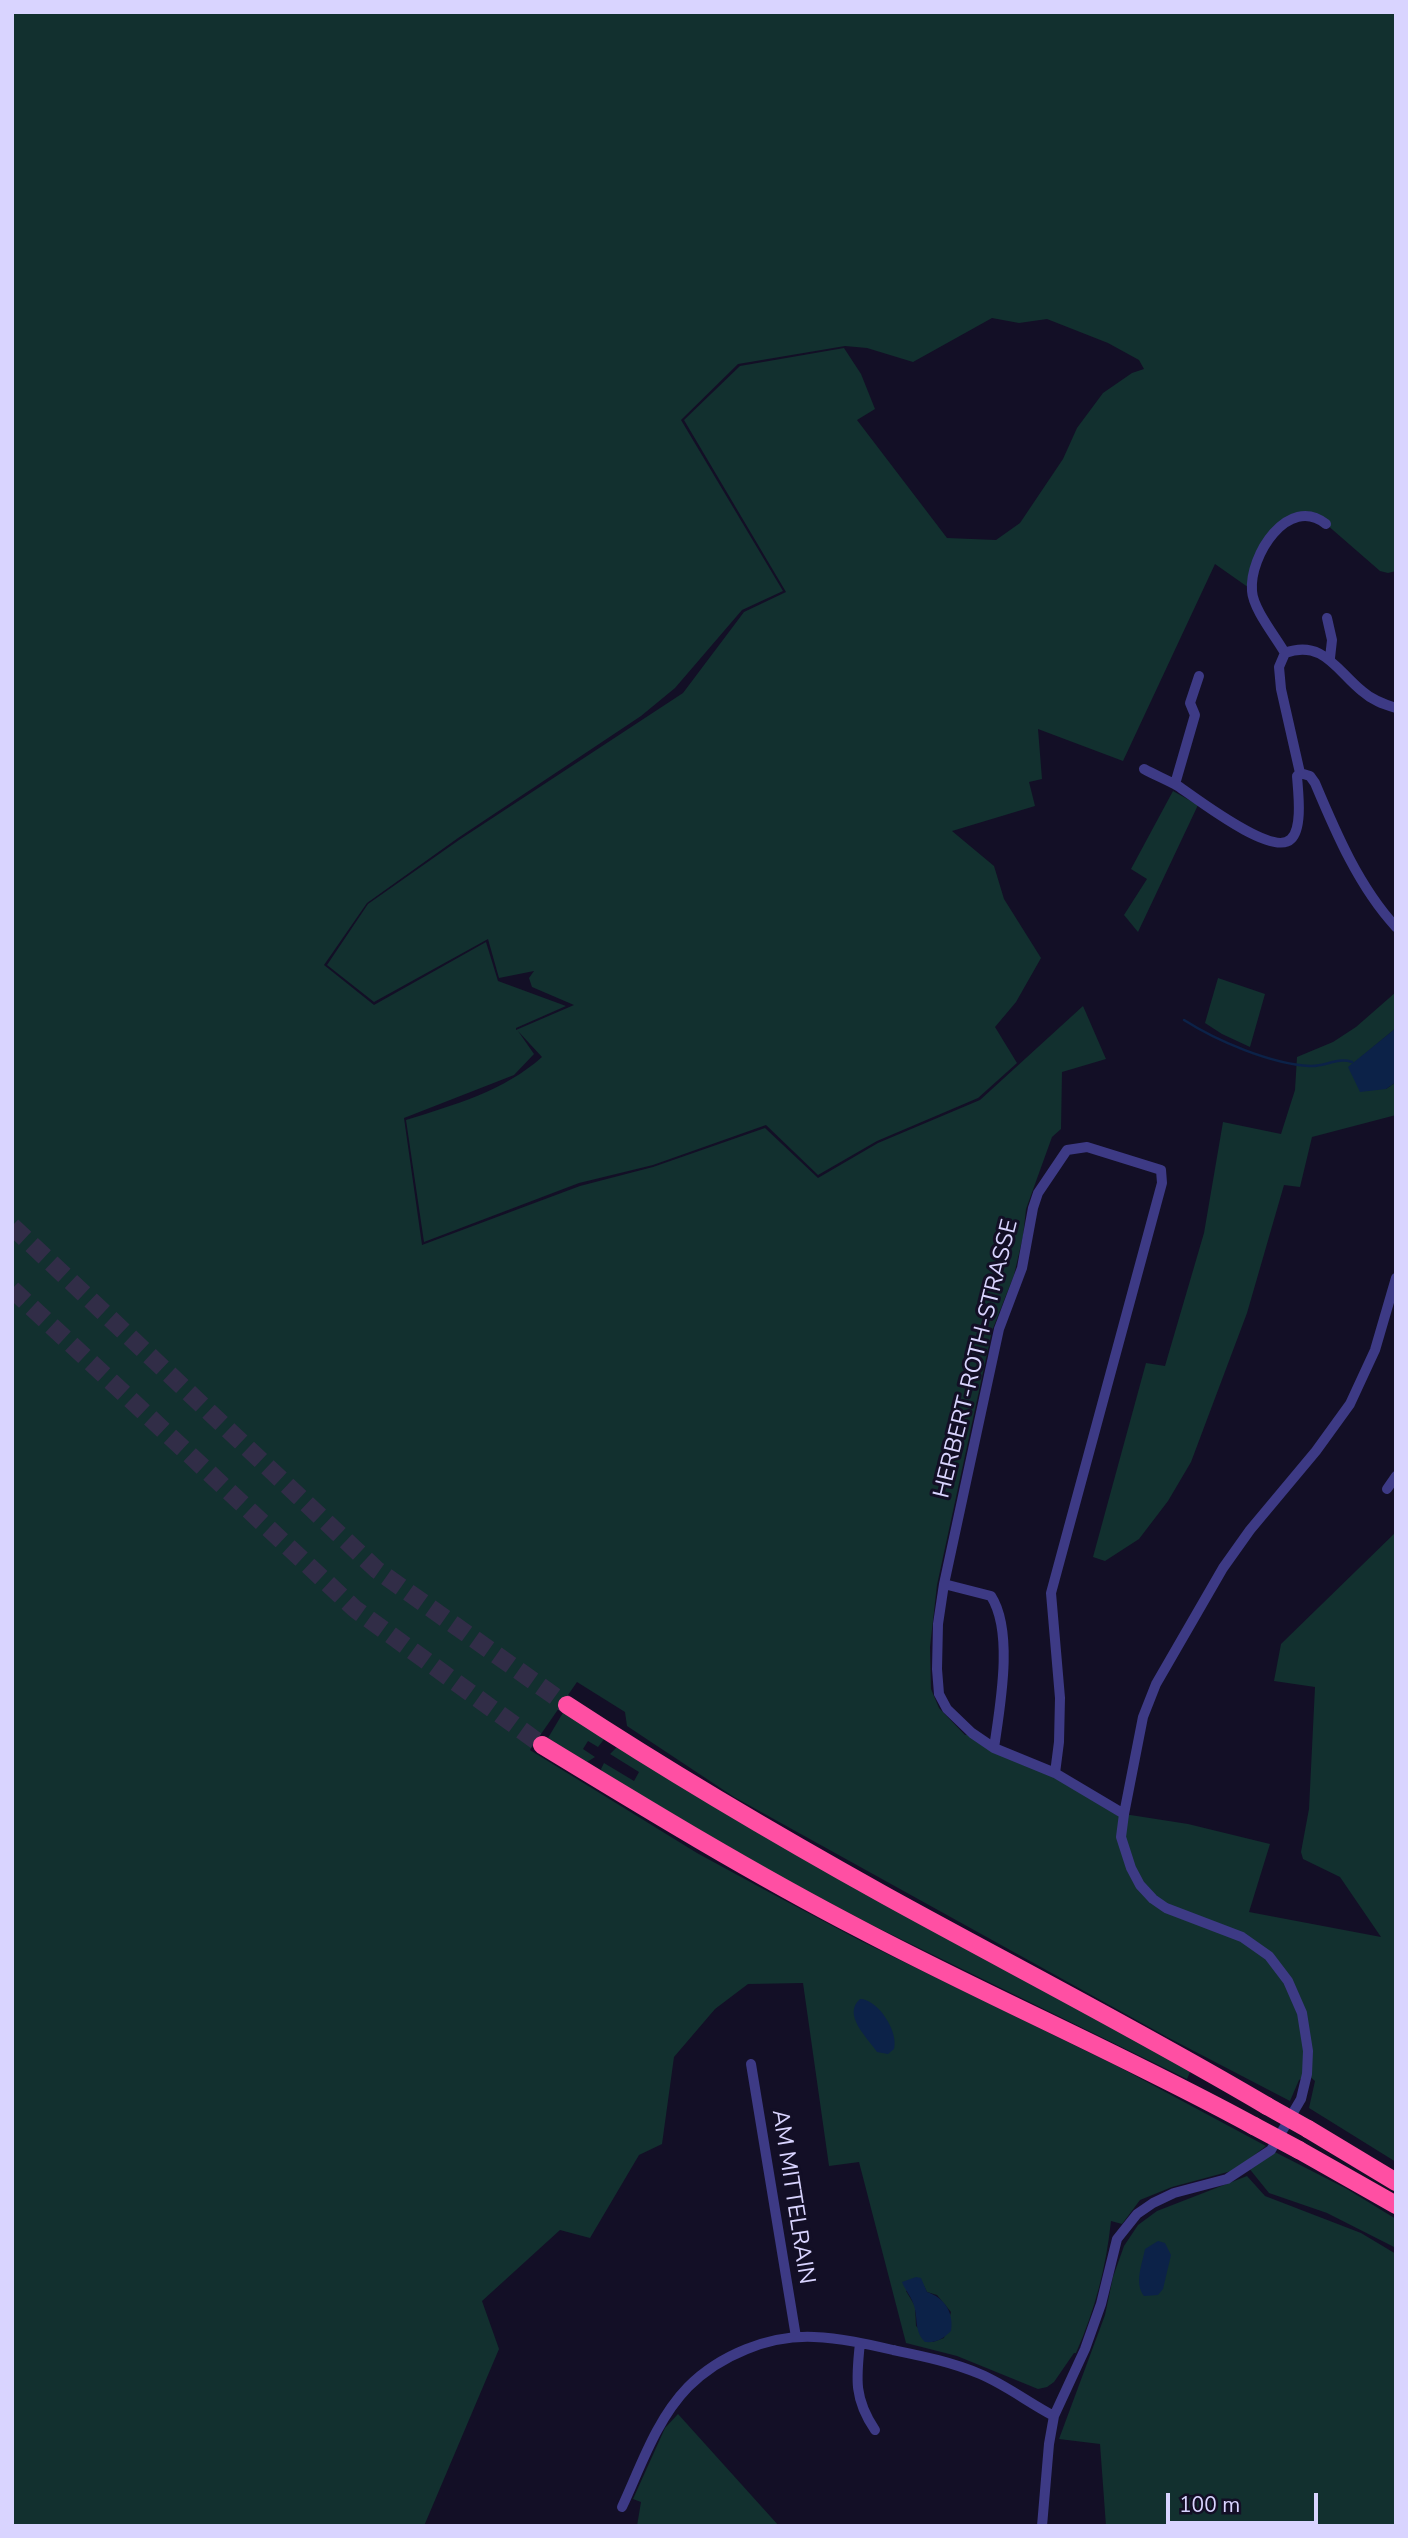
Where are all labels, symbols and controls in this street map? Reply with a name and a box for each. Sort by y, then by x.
street label: HERBERT-ROTH-STRASSE [929,1217,1025,1501]
street label: AM MITTELRAIN [765,2108,819,2286]
scale bar [1170,2478,1322,2522]
text: 100 m [1179,2491,1240,2519]

